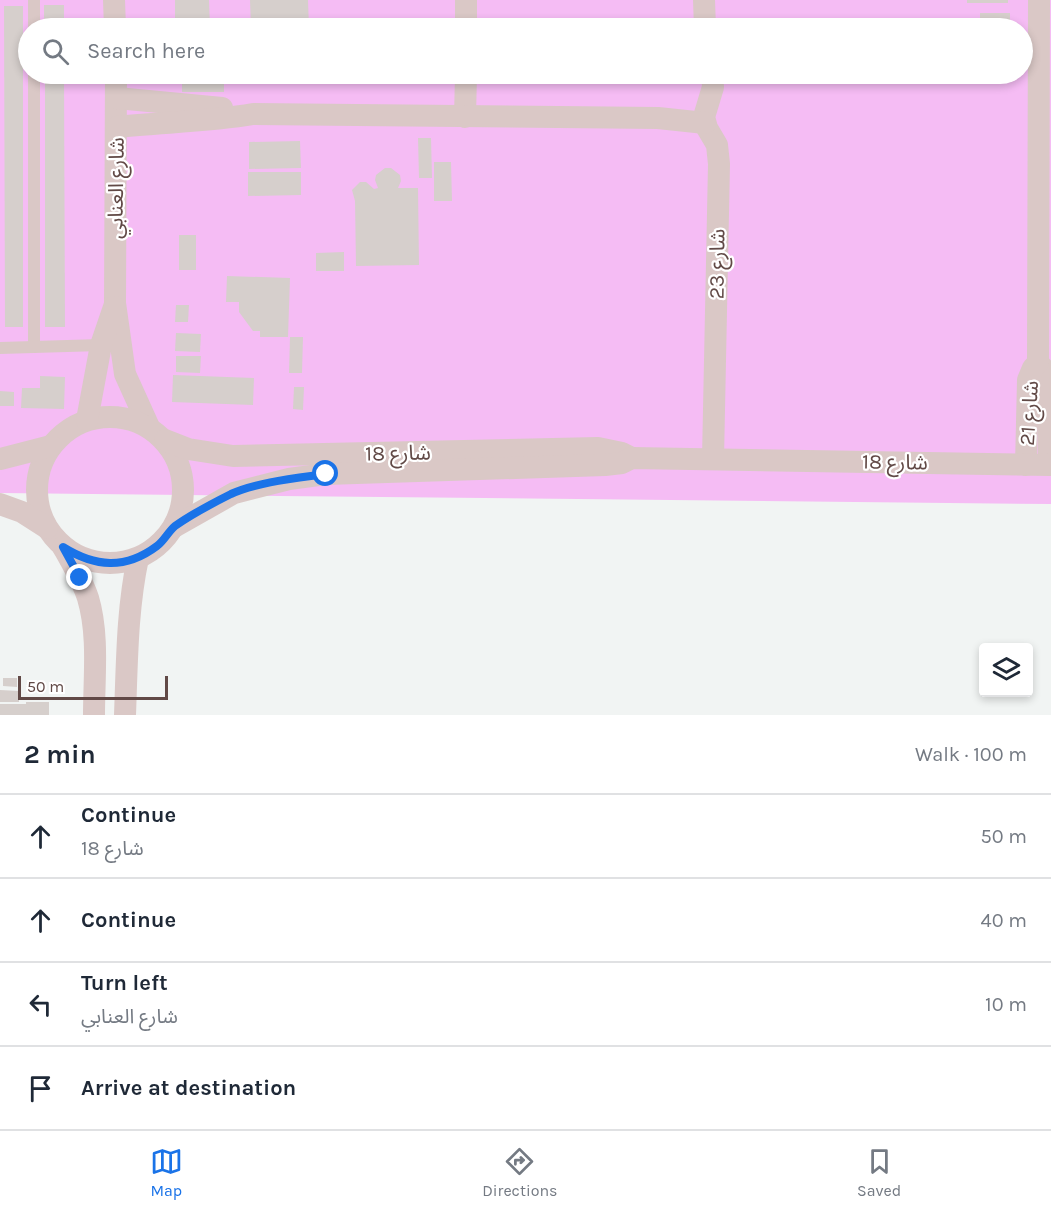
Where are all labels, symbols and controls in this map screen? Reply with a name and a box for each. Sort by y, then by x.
search box [18,18,1033,84]
icon: search [39,35,72,68]
text: Search here [87,38,205,64]
street label: شارع العنابي [103,137,133,239]
street label: شارع 23 [704,229,733,300]
street label: شارع 21 [1015,380,1046,446]
street label: شارع 18 [365,440,431,469]
street label: شارع 18 [862,449,928,478]
route start [312,460,338,486]
route end [66,564,92,590]
map controls [979,643,1033,697]
button: layers [979,643,1033,697]
scale bar [18,673,168,700]
text: 50 m [27,677,64,696]
text: 2 min [24,739,96,770]
text: Walk · 100 m [915,743,1027,766]
text: Continue [81,802,176,828]
icon: ahead [24,820,57,853]
text: 50 m [980,825,1027,848]
text: شارع 18 [81,837,144,860]
icon: ahead [24,904,57,937]
text: Continue [81,907,176,933]
text: 40 m [981,909,1027,932]
text: Turn left [81,970,168,996]
icon: left [24,988,57,1021]
text: 10 m [985,993,1027,1016]
text: شارع العنابي [81,1005,178,1028]
icon: arrive [24,1072,57,1105]
text: Arrive at destination [81,1075,296,1101]
tab: Map [150,1145,183,1200]
tab: Directions [482,1145,557,1200]
tab: Saved [857,1145,901,1200]

